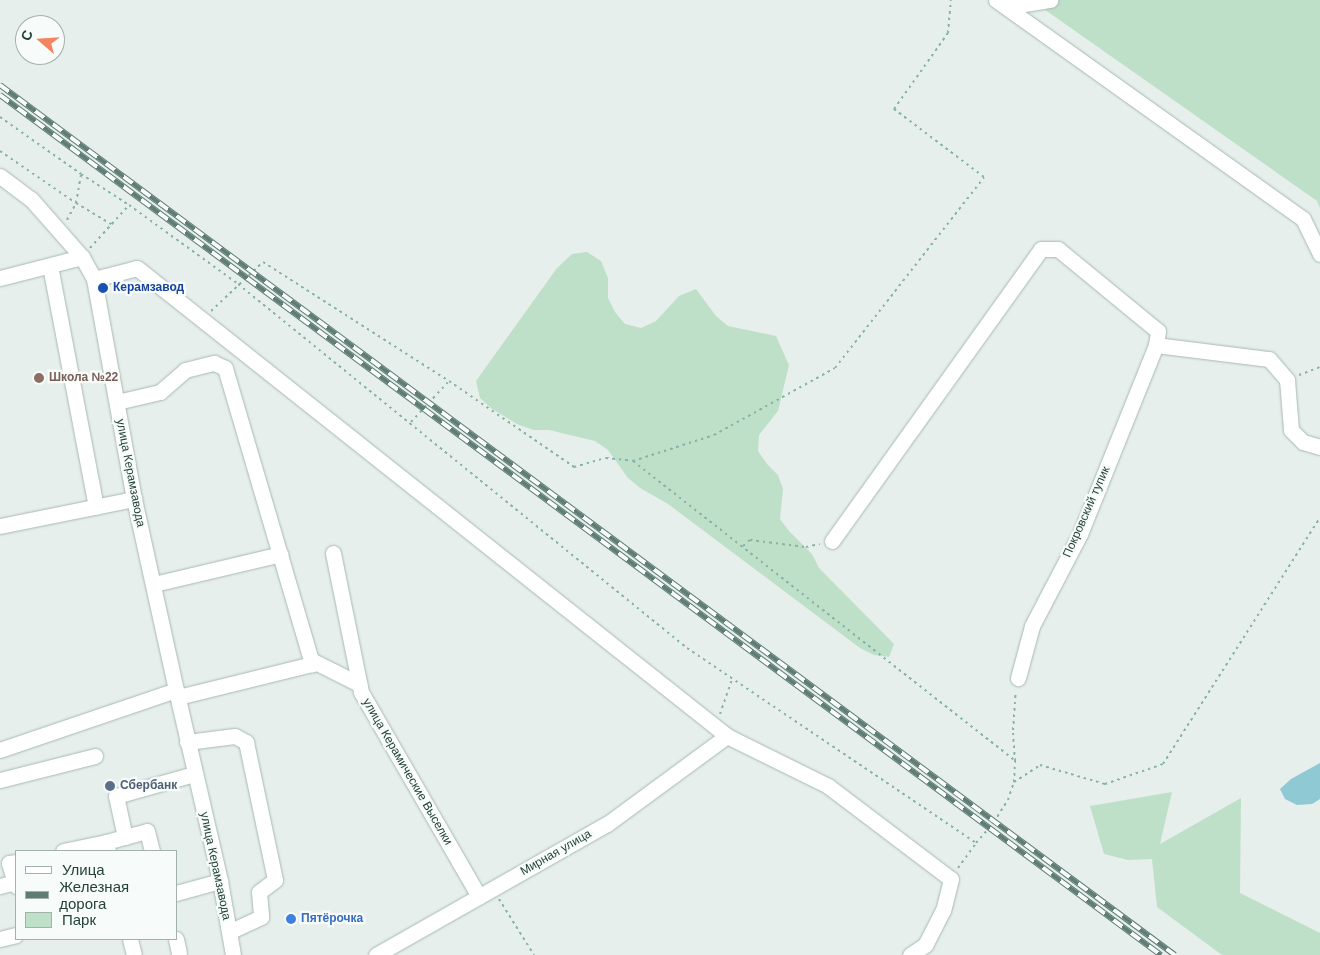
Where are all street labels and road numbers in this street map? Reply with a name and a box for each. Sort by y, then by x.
street label: улица Керамзавода [112,418,148,528]
street label: Покровский тупик [1060,464,1114,560]
street label: улица Керамические Выселки [359,696,455,848]
street label: улица Керамзавода [197,811,233,921]
street label: Мирная улица [518,827,594,879]

